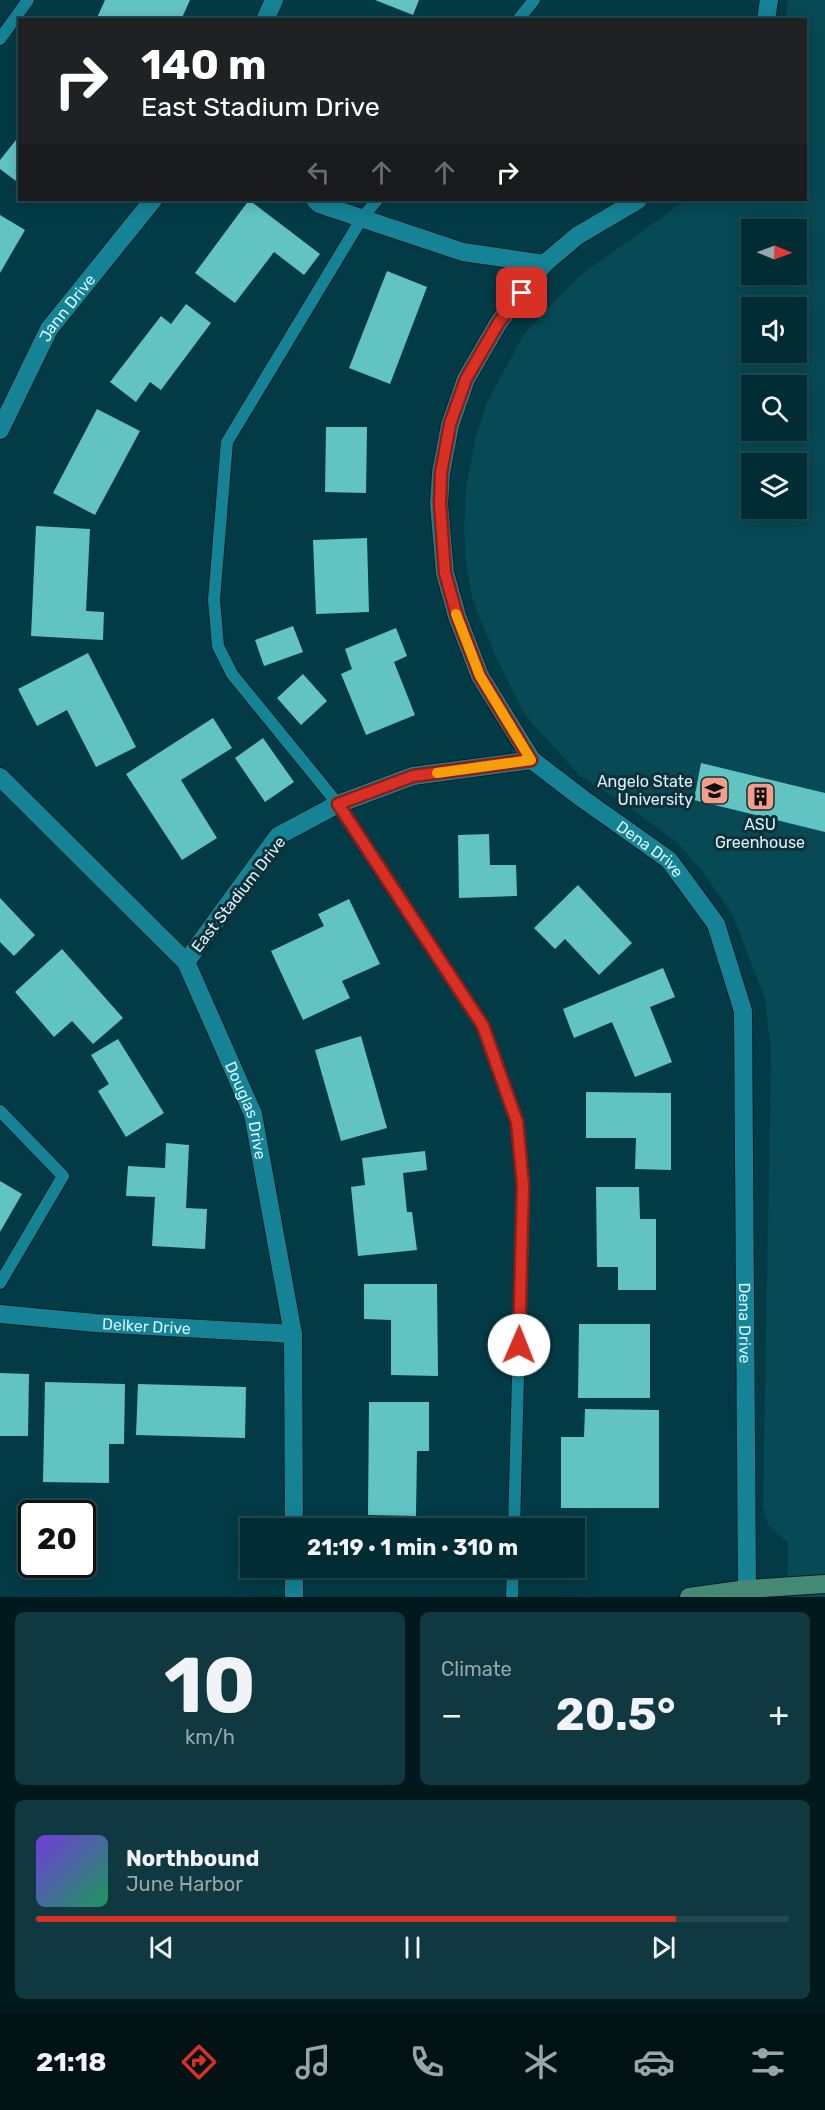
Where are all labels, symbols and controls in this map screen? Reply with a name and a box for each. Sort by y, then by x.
text: 140 m [141,40,267,90]
icon: right [42,42,120,120]
text: East Stadium Drive [141,91,380,123]
icon: left [302,156,335,189]
icon: ahead [365,156,398,189]
icon: ahead [428,156,461,189]
icon: right [491,156,524,189]
north arrow [741,219,807,285]
map controls [741,219,807,519]
pin [496,267,547,318]
street label: Jann Drive [35,270,100,345]
icon: arrive [505,276,538,309]
button: sound [741,297,807,363]
button: search [741,375,807,441]
button: layers [741,453,807,519]
place label: Angelo State University [597,772,693,809]
school or university icon: Angelo State University [698,774,730,806]
building icon: ASU Greenhouse [744,780,776,812]
place label: ASU Greenhouse [715,815,805,852]
street label: Dena Drive [613,817,687,881]
street label: East Stadium Drive [187,833,289,956]
street label: Douglas Drive [221,1058,270,1161]
street label: Dena Drive [735,1282,754,1364]
position arrow [487,1313,551,1377]
street label: Delker Drive [102,1314,191,1338]
speed limit sign: 20 [18,1500,96,1578]
text: 21:19 · 1 min · 310 m [307,1534,518,1561]
text: 10 [164,1639,256,1732]
text: Climate [441,1657,512,1681]
text: 20.5° [556,1688,675,1741]
text: − [441,1695,462,1734]
text: + [768,1695,789,1734]
text: km/h [185,1725,235,1749]
text: Northbound [126,1845,259,1872]
text: June Harbor [126,1872,243,1896]
icon: previous [145,1931,178,1964]
icon: pause [396,1931,429,1964]
icon: next [647,1931,680,1964]
icon: directions [178,2041,220,2083]
icon: music [292,2041,334,2083]
icon: phone [406,2041,448,2083]
icon: climate [520,2041,562,2083]
icon: car [633,2041,675,2083]
icon: filters [747,2041,789,2083]
text: 21:18 [36,2046,106,2078]

